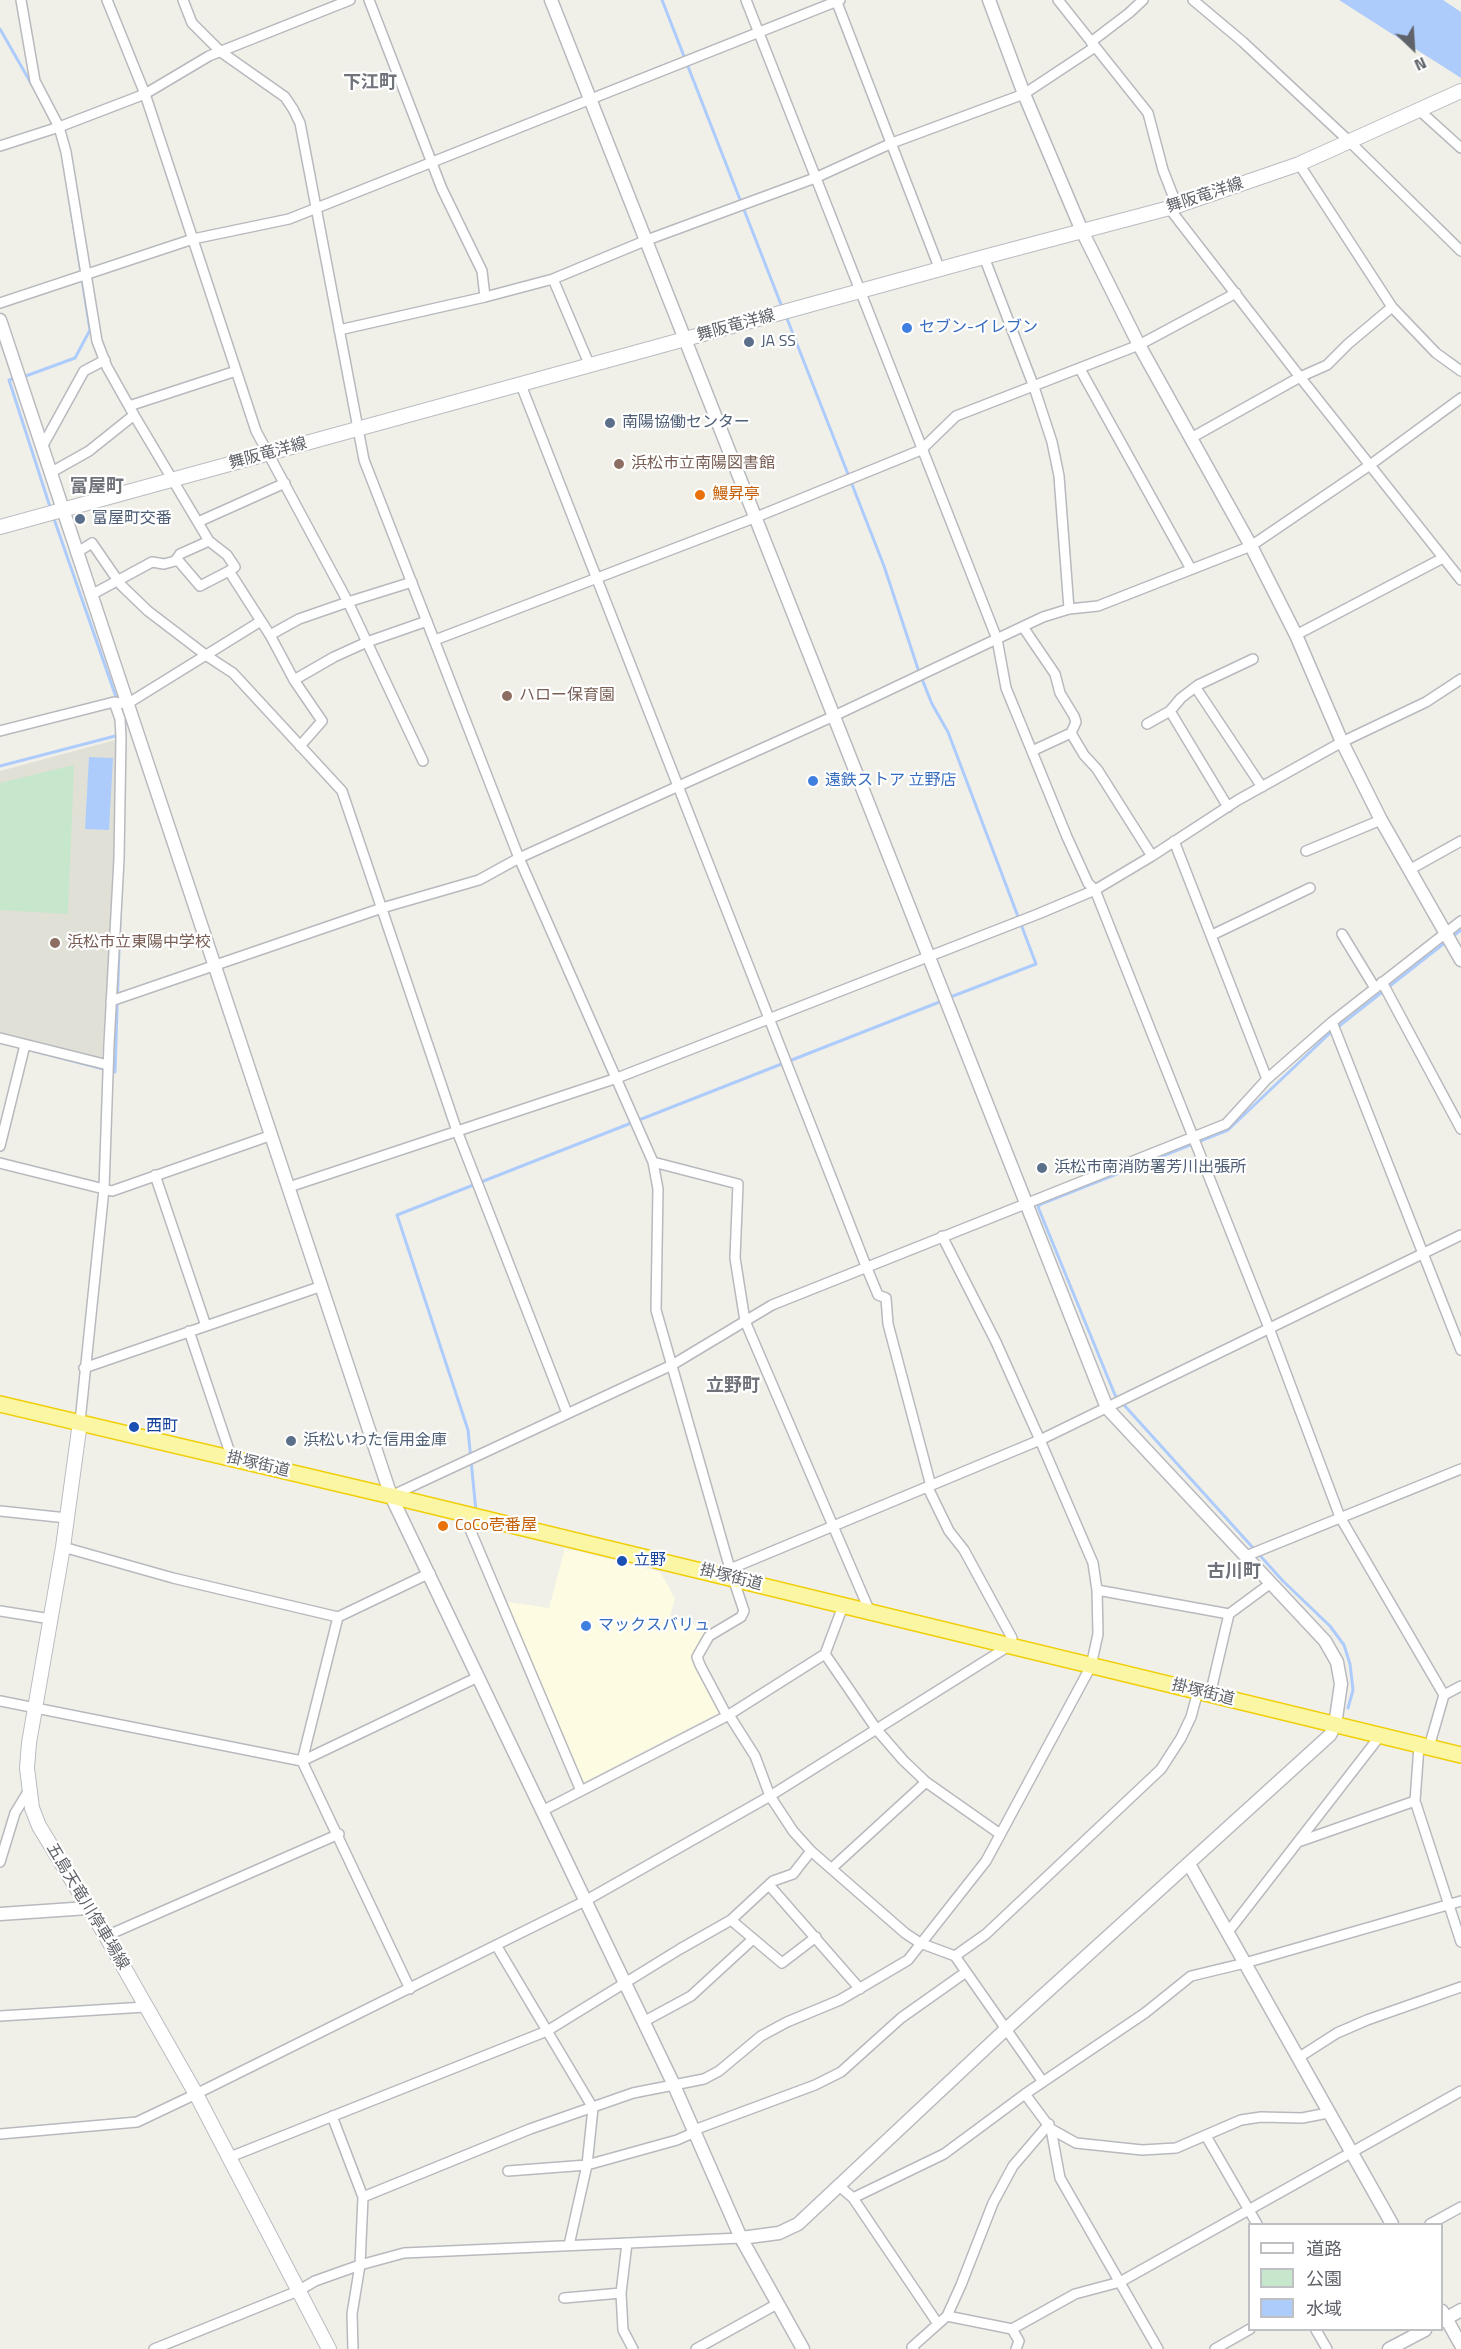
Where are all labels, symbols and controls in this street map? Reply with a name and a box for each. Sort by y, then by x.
north arrow [1383,18,1443,78]
text: N [1411,51,1431,78]
district label: 下江町 [343,73,397,95]
street label: 舞阪竜洋線 [1164,175,1246,217]
street label: 舞阪竜洋線 [695,306,777,346]
place label: セブン-イレブン [919,318,1038,338]
marker: セブン-イレブン [900,321,914,335]
place label: JA SS [761,332,796,352]
marker: JA SS [742,335,756,349]
place label: 南陽協働センター [622,413,750,433]
marker: 南陽協働センター [603,416,617,430]
street label: 舞阪竜洋線 [227,434,309,474]
place label: 浜松市立南陽図書館 [631,454,775,474]
marker: 浜松市立南陽図書館 [612,457,626,471]
district label: 富屋町 [70,477,124,499]
place label: 鰻昇亭 [712,485,760,505]
marker: 鰻昇亭 [693,488,707,502]
place label: 富屋町交番 [92,509,172,529]
marker: 富屋町交番 [73,512,87,526]
place label: ハロー保育園 [519,686,615,706]
marker: ハロー保育園 [500,689,514,703]
place label: 遠鉄ストア 立野店 [825,771,957,791]
marker: 遠鉄ストア 立野店 [806,774,820,788]
place label: 浜松市立東陽中学校 [67,933,211,953]
marker: 浜松市立東陽中学校 [48,936,62,950]
place label: 浜松市南消防署芳川出張所 [1054,1158,1246,1178]
marker: 浜松市南消防署芳川出張所 [1035,1161,1049,1175]
district label: 立野町 [706,1376,760,1398]
place label: 西町 [146,1417,178,1437]
marker: 西町 [127,1420,141,1434]
place label: 浜松いわた信用金庫 [303,1431,447,1451]
marker: 浜松いわた信用金庫 [284,1434,298,1448]
street label: 掛塚街道 [225,1448,291,1482]
place label: CoCo壱番屋 [455,1516,537,1536]
marker: CoCo壱番屋 [436,1519,450,1533]
place label: 立野 [634,1551,666,1571]
marker: 立野 [615,1554,629,1568]
street label: 掛塚街道 [698,1561,764,1595]
district label: 古川町 [1207,1562,1261,1584]
place label: マックスバリュ [598,1616,710,1636]
marker: マックスバリュ [579,1619,593,1633]
street label: 掛塚街道 [1170,1676,1236,1710]
street label: 五島天竜川停車場線 [42,1840,132,1974]
legend [1248,2223,1443,2331]
text: 道路 [1306,2235,1342,2262]
text: 公園 [1306,2265,1342,2292]
text: 水域 [1306,2295,1342,2322]

